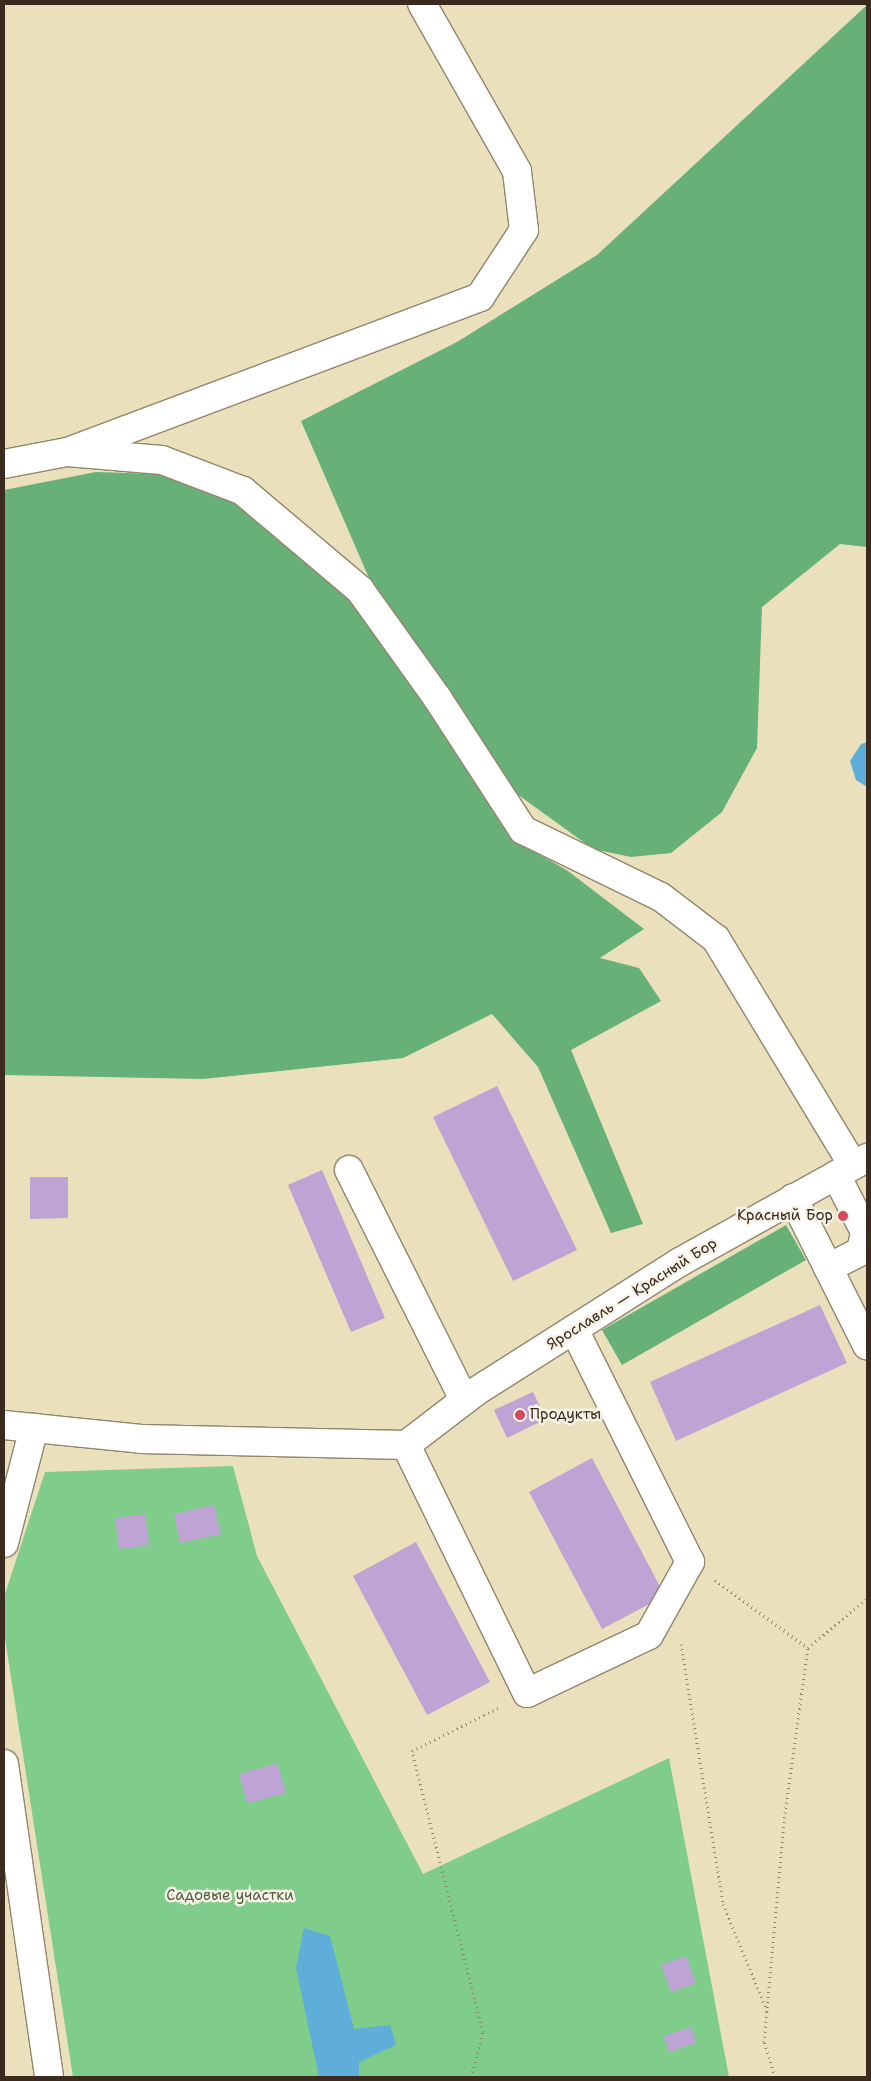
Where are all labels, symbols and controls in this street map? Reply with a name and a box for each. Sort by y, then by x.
place label: Красный Бор [737,1207,833,1225]
marker: Красный Бор [837,1210,849,1222]
street label: Ярославль — Красный Бор [544,1234,720,1354]
place label: Продукты [530,1406,601,1424]
marker: Продукты [514,1409,526,1421]
park label: Садовые участки [166,1887,294,1905]

